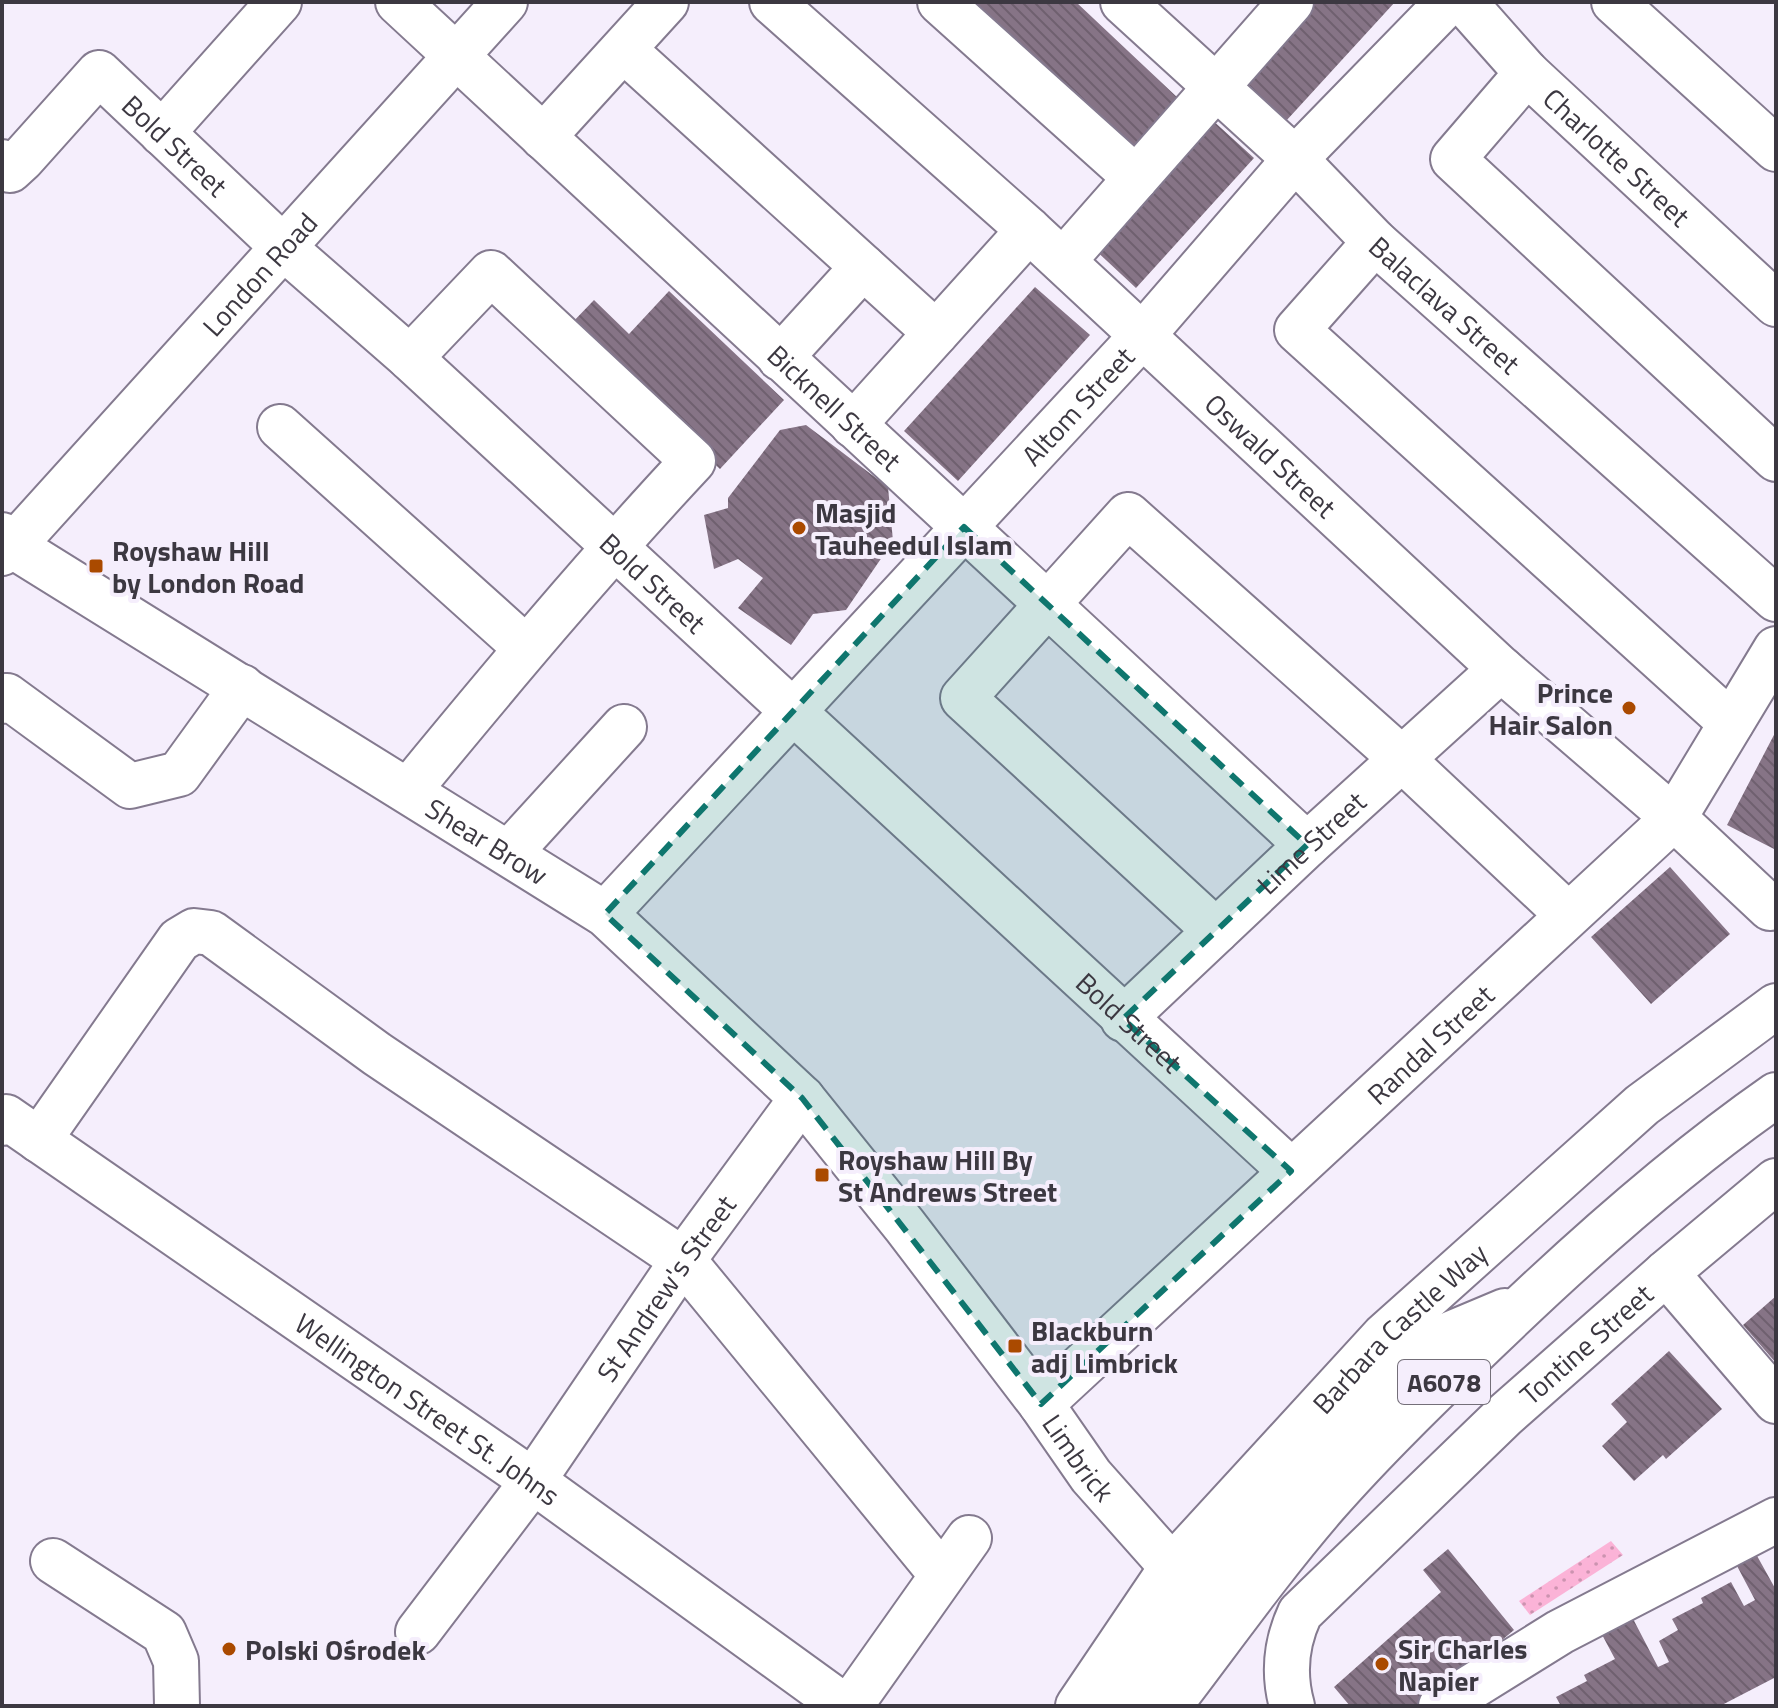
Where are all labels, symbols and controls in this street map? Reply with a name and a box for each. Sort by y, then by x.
street label: Charlotte Street [1534,77,1701,236]
street label: Bold Street [113,84,238,206]
street label: London Road [191,202,327,346]
street label: Balaclava Street [1360,225,1530,384]
street label: Bicknell Street [758,334,912,481]
street label: Altom Street [1011,336,1144,475]
street label: Oswald Street [1195,383,1347,528]
place label: Masjid Tauheedul Islam [815,491,1013,566]
marker: Masjid Tauheedul Islam [790,519,808,537]
street label: Bold Street [590,522,716,643]
place label: Royshaw Hill by London Road [112,529,304,604]
marker: Royshaw Hill by London Road [87,557,105,575]
place label: Prince Hair Salon [1488,671,1613,746]
marker: Prince Hair Salon [1620,699,1638,717]
street label: Lime Street [1246,780,1375,904]
street label: Shear Brow [418,786,557,895]
street label: Bold Street [1067,962,1193,1083]
street label: Randal Street [1357,974,1503,1114]
place label: Royshaw Hill By St Andrews Street [838,1138,1057,1213]
marker: Royshaw Hill By St Andrews Street [813,1166,831,1184]
street label: St Andrew's Street [585,1185,746,1390]
street label: Barbara Castle Way [1302,1232,1497,1423]
street label: Tontine Street [1509,1273,1662,1415]
street label: Wellington Street St. Johns [287,1302,569,1516]
place label: Blackburn adj Limbrick [1031,1309,1178,1384]
marker: Blackburn adj Limbrick [1006,1337,1024,1355]
road number: A6078 [1398,1360,1490,1404]
street label: Limbrick [1032,1405,1125,1511]
place label: Sir Charles Napier [1398,1627,1528,1702]
place label: Polski Ośrodek [245,1628,426,1671]
marker: Polski Ośrodek [220,1640,238,1658]
marker: Sir Charles Napier [1373,1655,1391,1673]

